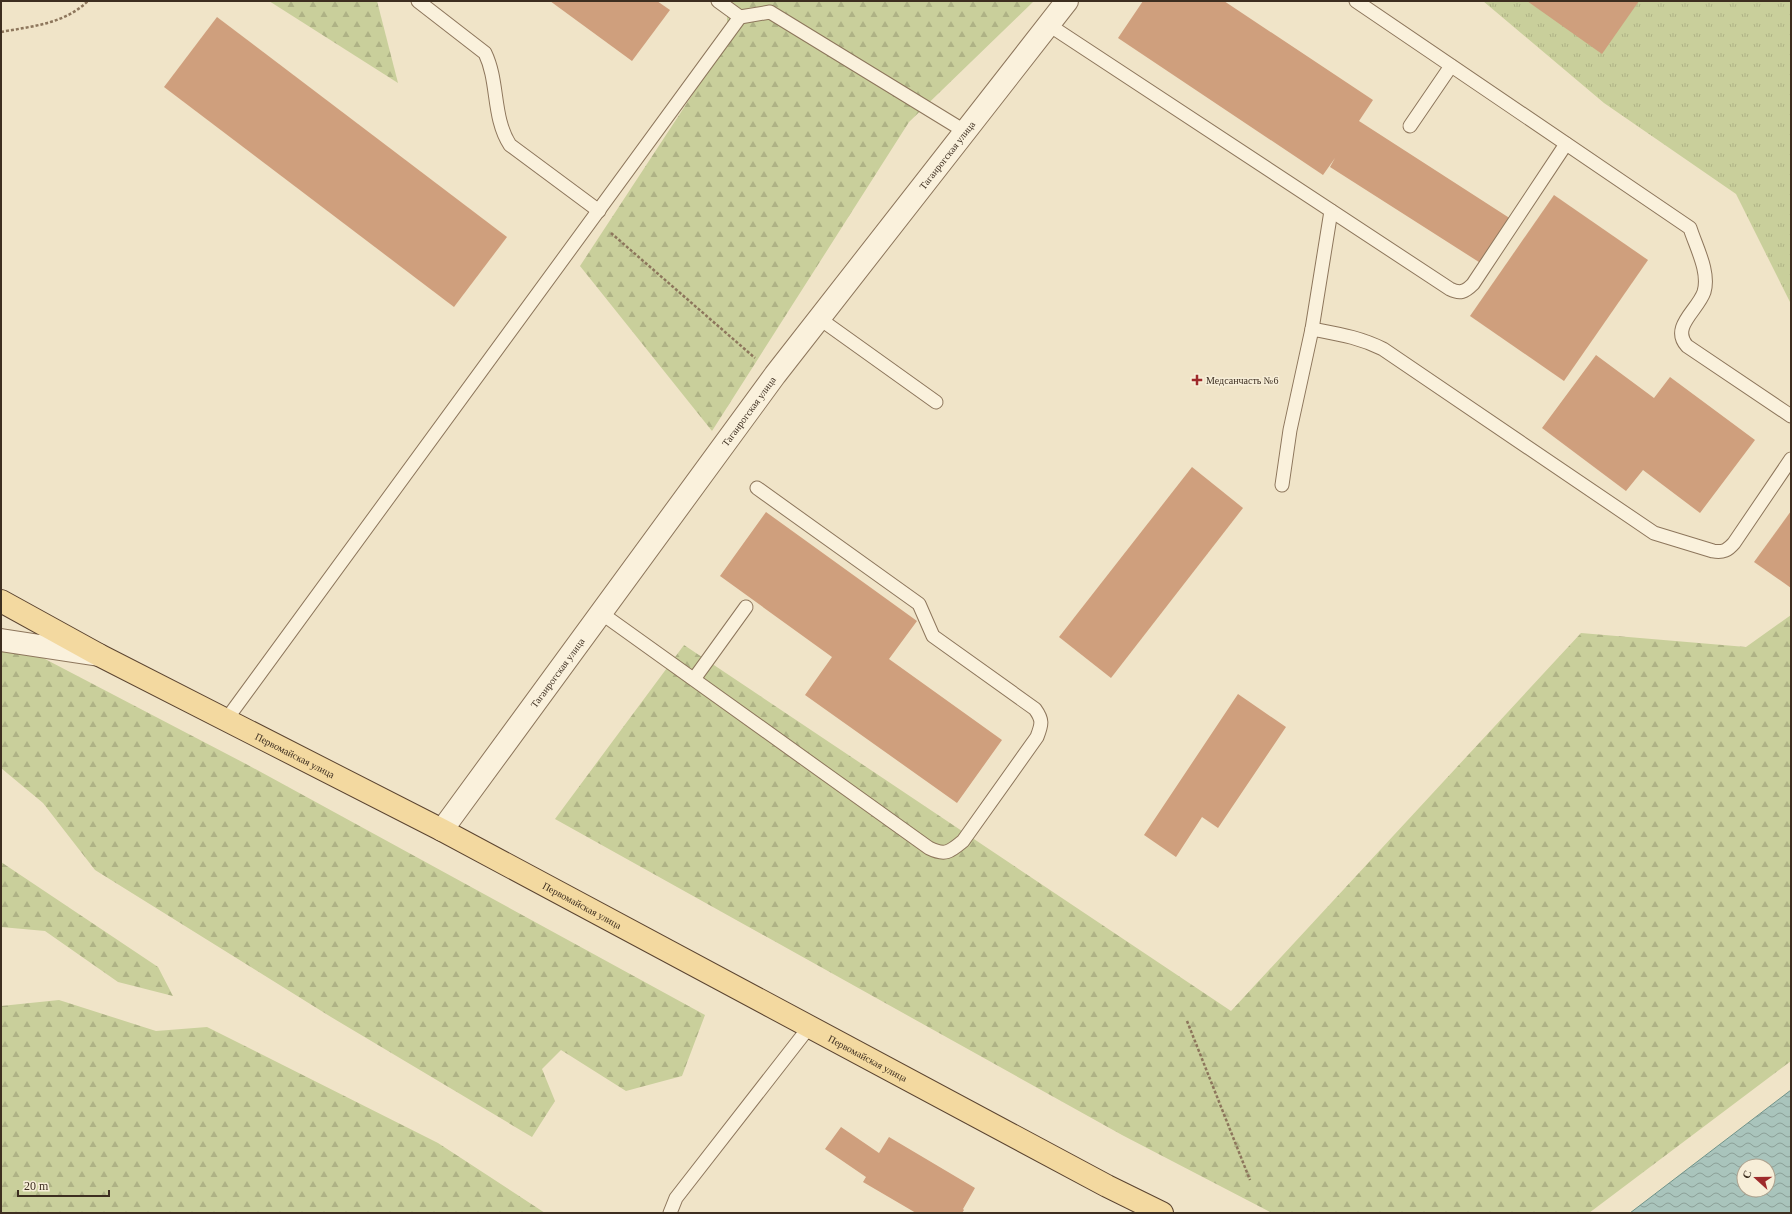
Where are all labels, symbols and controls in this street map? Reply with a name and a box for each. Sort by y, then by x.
street label: Таганрогская улица [917,118,977,191]
street label: Таганрогская улица [719,374,778,448]
marker: Медсанчасть №6 [1191,374,1203,386]
place label: Медсанчасть №6 [1206,375,1278,386]
street label: Таганрогская улица [528,635,587,710]
street label: Первомайская улица [254,730,337,780]
street label: Первомайская улица [541,880,624,931]
street label: Первомайская улица [827,1032,910,1084]
north arrow [1736,1158,1776,1198]
text: С [1740,1169,1754,1180]
scale bar [18,1172,109,1198]
text: 20 m [24,1179,49,1193]

